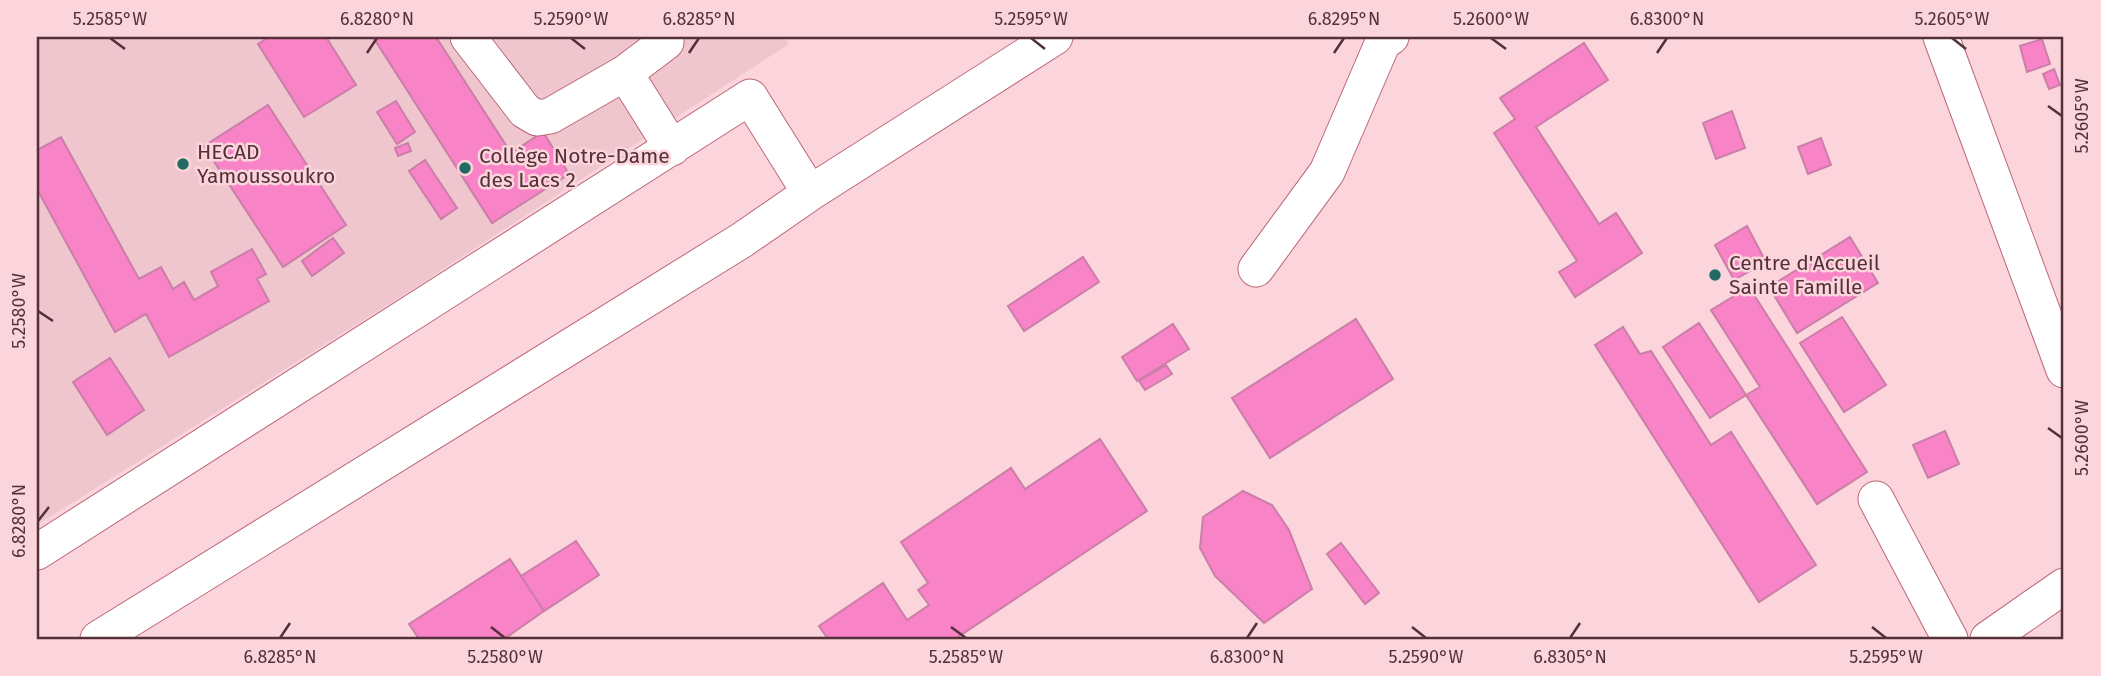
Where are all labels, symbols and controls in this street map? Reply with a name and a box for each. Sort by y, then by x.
text: 5.2585°W [73,8,147,30]
text: 6.8280°N [340,8,414,30]
text: 5.2590°W [534,8,609,30]
text: 6.8285°N [662,8,736,30]
text: 5.2595°W [994,8,1068,30]
text: 6.8295°N [1308,8,1380,30]
text: 5.2600°W [1453,8,1529,30]
text: 6.8300°N [1630,8,1704,30]
text: 5.2605°W [1914,8,1990,30]
text: 5.2605°W [2071,78,2093,154]
place label: HECAD Yamoussoukro [197,139,335,189]
place label: Collège Notre-Dame des Lacs 2 [479,143,670,193]
marker: HECAD Yamoussoukro [175,156,191,172]
marker: Collège Notre-Dame des Lacs 2 [457,160,473,176]
place label: Centre d'Accueil Sainte Famille [1729,250,1880,300]
marker: Centre d'Accueil Sainte Famille [1707,267,1723,283]
text: 5.2580°W [8,273,30,349]
text: 5.2600°W [2071,400,2093,476]
text: 6.8280°N [8,484,30,558]
text: 6.8285°N [243,646,317,668]
text: 5.2580°W [467,646,543,668]
text: 5.2585°W [929,646,1003,668]
text: 6.8300°N [1210,646,1284,668]
text: 5.2590°W [1389,646,1464,668]
text: 6.8305°N [1533,646,1607,668]
text: 5.2595°W [1849,646,1923,668]

